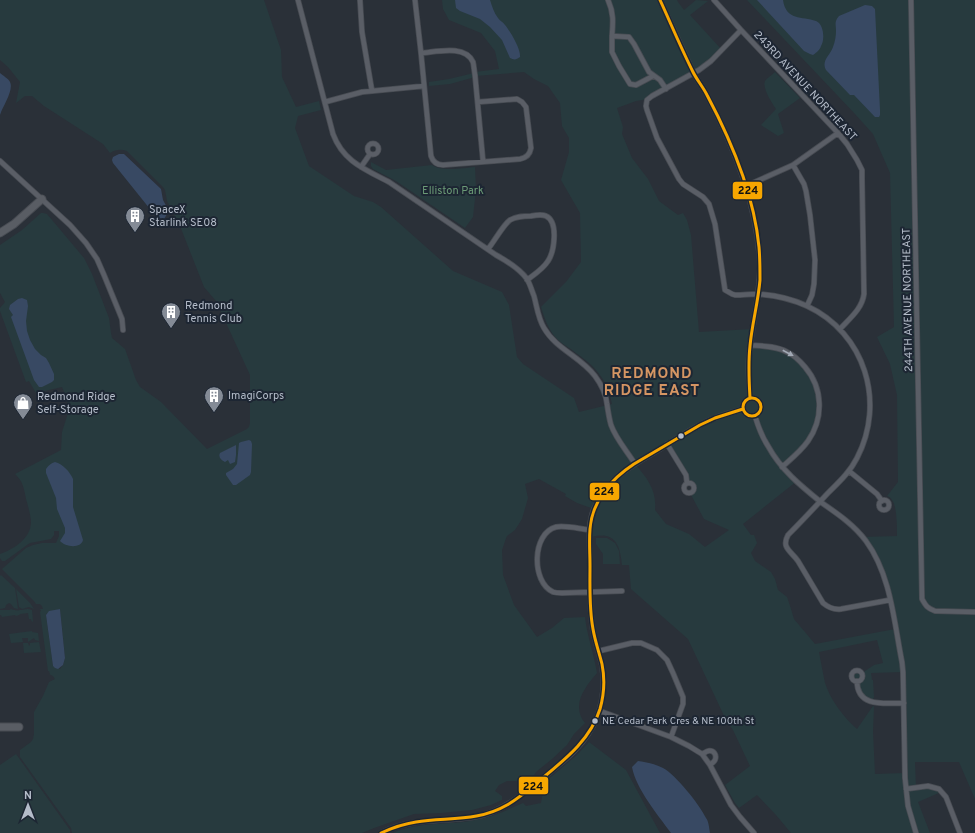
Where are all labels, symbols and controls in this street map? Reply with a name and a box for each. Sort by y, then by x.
street label: 243RD AVENUE NORTHEAST [750,28,860,144]
line badge: 224 [732,181,763,200]
park label: Elliston Park [422,184,484,198]
text: 224 [738,184,758,198]
place label: SpaceX Starlink SE08 [149,203,217,230]
building icon: SpaceX Starlink SE08 [124,205,146,233]
street label: 244TH AVENUE NORTHEAST [900,228,916,372]
place label: Redmond Tennis Club [185,299,242,326]
building icon: Redmond Tennis Club [160,301,182,329]
one-way arrow [782,350,794,357]
district label: REDMOND RIDGE EAST [604,365,700,401]
building icon: ImagiCorps [203,385,225,413]
place label: ImagiCorps [228,389,284,403]
place label: Redmond Ridge Self-Storage [37,390,115,417]
shop icon: Redmond Ridge Self-Storage [12,392,34,420]
unlabelled marker [676,431,686,441]
line badge: 224 [589,482,620,501]
text: 224 [594,485,614,499]
place label: NE Cedar Park Cres & NE 100th St [602,715,755,728]
marker: NE Cedar Park Cres & NE 100th St [590,716,600,726]
line badge: 224 [518,776,549,795]
text: 224 [523,780,543,794]
north arrow [8,785,48,825]
text: N [24,789,32,803]

